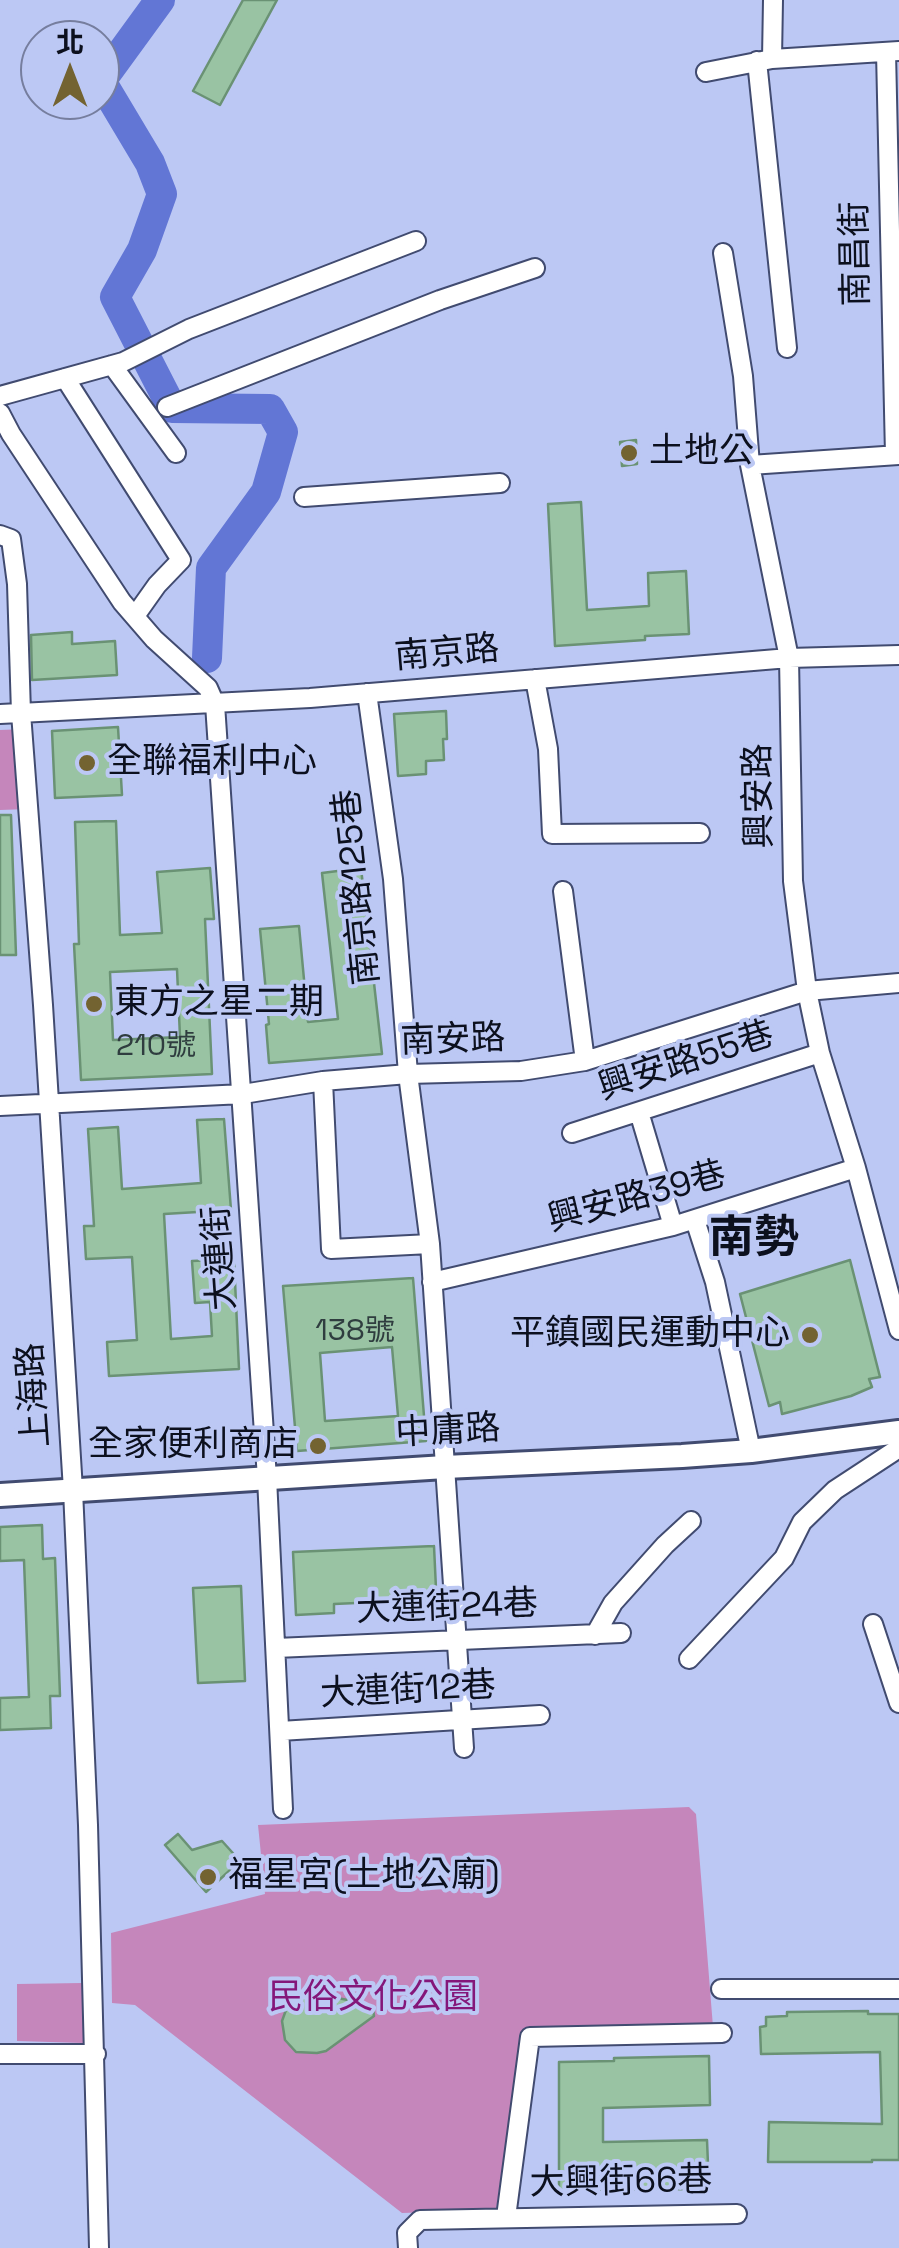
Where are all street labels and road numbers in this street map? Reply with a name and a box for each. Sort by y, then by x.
street label: 南昌街 [835,201,879,307]
street label: 南京路 [393,629,501,679]
street label: 興安路 [738,743,782,849]
street label: 南京路125巷 [327,787,389,987]
street label: 興安路55巷 [593,1014,779,1110]
street label: 南安路 [400,1018,506,1064]
street label: 興安路39巷 [543,1154,731,1242]
street label: 大連街 [196,1204,246,1312]
street label: 上海路 [10,1341,60,1449]
street label: 中庸路 [394,1408,502,1456]
street label: 大連街24巷 [355,1584,539,1632]
street label: 大連街12巷 [319,1665,497,1717]
street label: 大興街66巷 [529,2160,713,2206]

